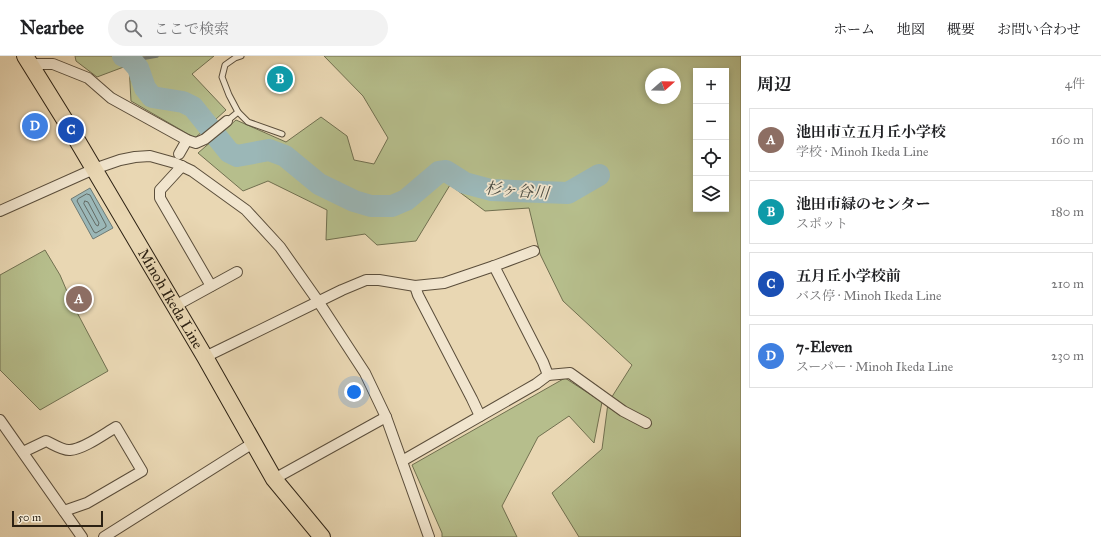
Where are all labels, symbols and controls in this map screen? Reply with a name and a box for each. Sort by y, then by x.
search box [108,10,388,46]
text: Nearbee [20,16,84,39]
icon: search [122,17,144,39]
text: ここで検索 [154,20,229,38]
text: ホーム [833,21,875,38]
text: 地図 [897,21,925,38]
text: 概要 [947,21,975,38]
text: お問い合わせ [997,21,1081,38]
pin: B [267,64,293,94]
north arrow [645,68,681,104]
map controls [693,68,729,212]
button: + [693,68,729,104]
text: 周辺 [757,74,791,95]
text: 4件 [1065,76,1085,92]
button: − [693,104,729,140]
pin: D [22,111,48,141]
pin: C [58,115,84,145]
text: 池田市立五月丘小学校 [796,123,946,141]
text: A [767,132,775,148]
text: 160 m [1051,132,1084,148]
button: locate [693,140,729,176]
text: 学校 · Minoh Ikeda Line [796,144,928,160]
button: layers [693,176,729,212]
water label: 杉ヶ谷川 [484,178,552,203]
text: 池田市緑のセンター [796,195,930,213]
text: B [767,204,775,220]
text: 180 m [1051,204,1084,220]
text: スポット [796,216,848,232]
street label: Minoh Ikeda Line [134,245,207,352]
text: 五月丘小学校前 [796,267,901,285]
text: C [767,276,775,292]
text: 210 m [1051,276,1084,292]
pin: A [66,284,92,314]
text: バス停 · Minoh Ikeda Line [796,288,941,304]
text: 7-Eleven [796,338,852,356]
text: D [766,348,776,364]
text: 230 m [1051,348,1084,364]
text: スーパー · Minoh Ikeda Line [796,359,953,375]
your location [344,382,364,402]
scale bar [12,509,103,528]
text: 50 m [18,511,41,524]

